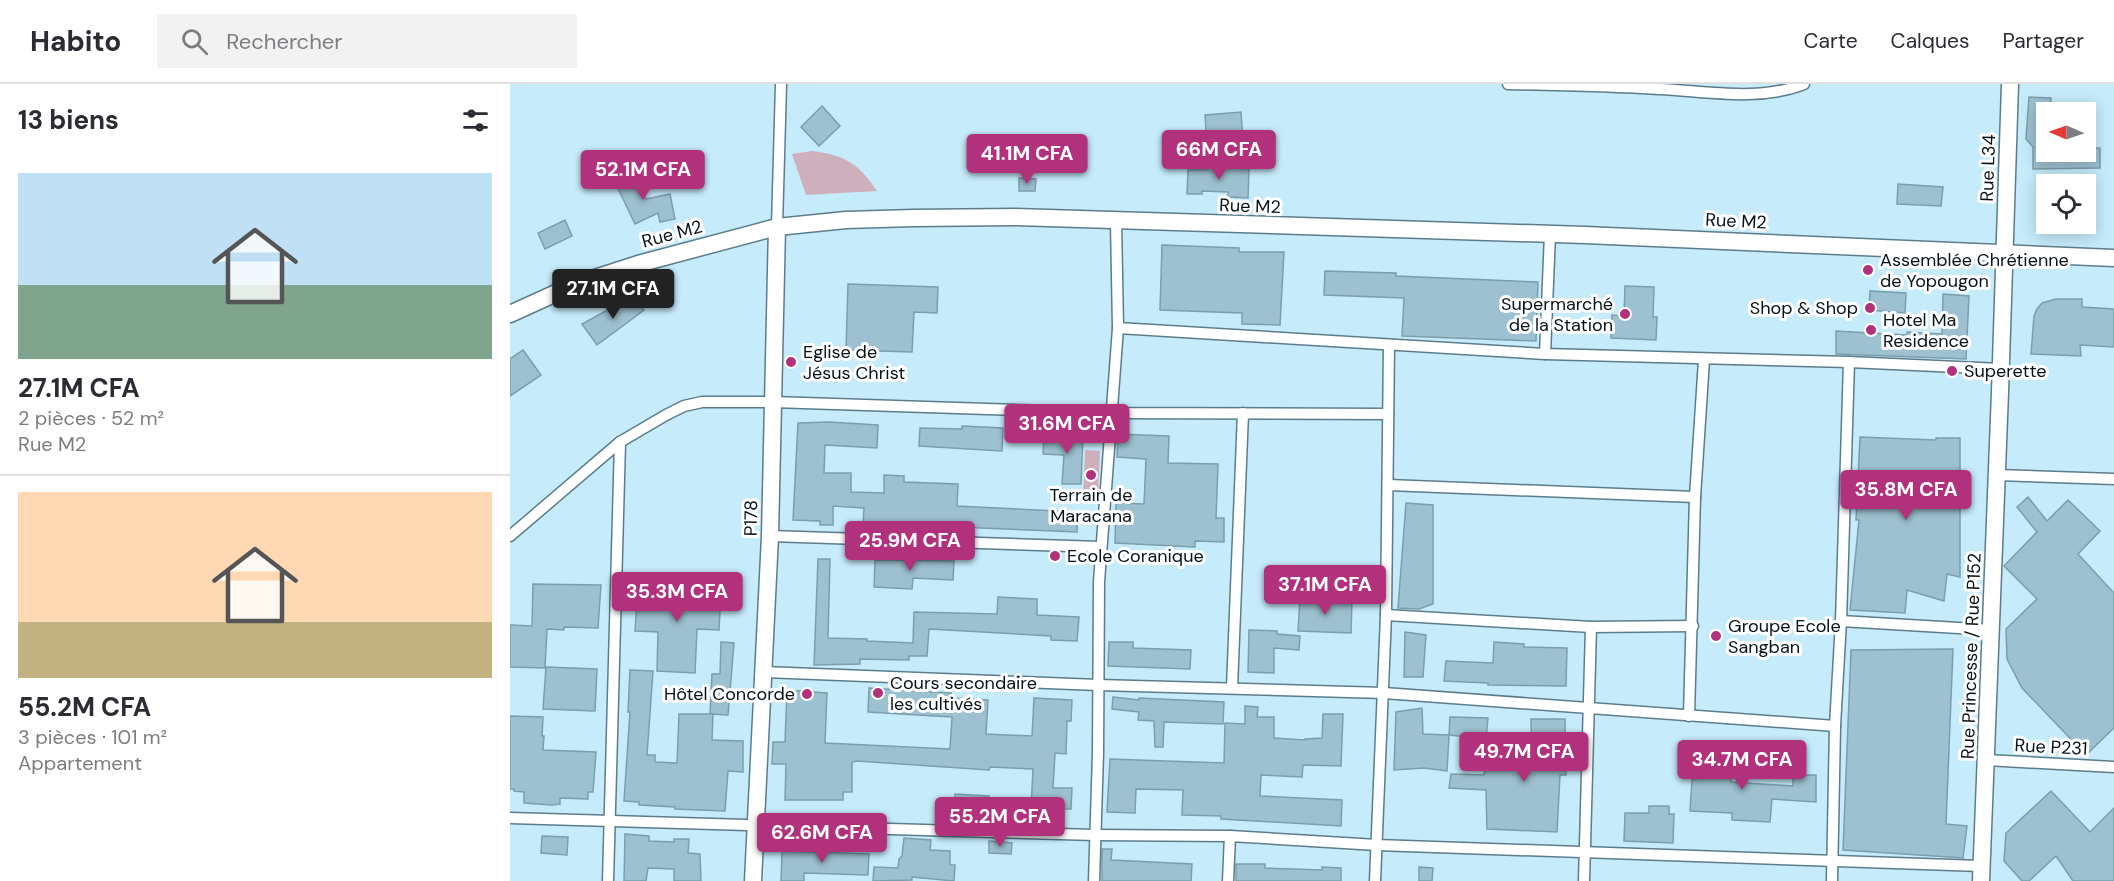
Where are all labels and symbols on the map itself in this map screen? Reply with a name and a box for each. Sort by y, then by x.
north arrow [2036,102,2096,162]
pin: 66M CFA [1164,130,1274,181]
pin: 41.1M CFA [958,134,1096,185]
street label: Rue L34 [1975,134,2001,202]
pin: 52.1M CFA [574,150,712,201]
street label: Rue M2 [1219,193,1281,219]
street label: Rue M2 [1705,207,1767,235]
street label: Rue M2 [639,214,705,254]
place label: Assemblée Chrétienne de Yopougon [1880,248,2069,293]
marker: Assemblée Chrétienne de Yopougon [1861,263,1875,277]
pin: 27.1M CFA [544,269,682,320]
place label: Supermarché de la Station [1501,292,1613,337]
place label: Shop & Shop [1750,296,1858,320]
marker: Shop & Shop [1863,301,1877,315]
marker: Supermarché de la Station [1618,307,1632,321]
place label: Hotel Ma Residence [1883,308,1969,353]
marker: Hotel Ma Residence [1864,323,1878,337]
place label: Eglise de Jésus Christ [803,340,905,385]
marker: Eglise de Jésus Christ [784,355,798,369]
place label: Superette [1964,359,2047,383]
marker: Superette [1945,364,1959,378]
pin: 31.6M CFA [998,404,1136,455]
marker: Terrain de Maracana [1084,468,1098,482]
pin: 35.8M CFA [1837,470,1975,521]
place label: Terrain de Maracana [1050,483,1132,528]
street label: P178 [739,500,763,536]
pin: 25.9M CFA [841,521,979,572]
place label: Ecole Coranique [1067,544,1204,568]
marker: Ecole Coranique [1048,549,1062,563]
street label: Rue Princesse / Rue P152 [1955,552,1987,760]
pin: 37.1M CFA [1256,565,1394,616]
pin: 35.3M CFA [608,572,746,623]
place label: Groupe Ecole Sangban [1728,614,1841,659]
marker: Groupe Ecole Sangban [1709,629,1723,643]
place label: Cours secondaire les cultivés [890,671,1037,716]
place label: Hôtel Concorde [664,682,795,706]
marker: Cours secondaire les cultivés [871,686,885,700]
marker: Hôtel Concorde [800,687,814,701]
pin: 49.7M CFA [1455,732,1593,783]
street label: Rue P231 [2014,733,2088,761]
pin: 34.7M CFA [1673,740,1811,791]
pin: 55.2M CFA [931,797,1069,848]
pin: 62.6M CFA [753,813,891,864]

